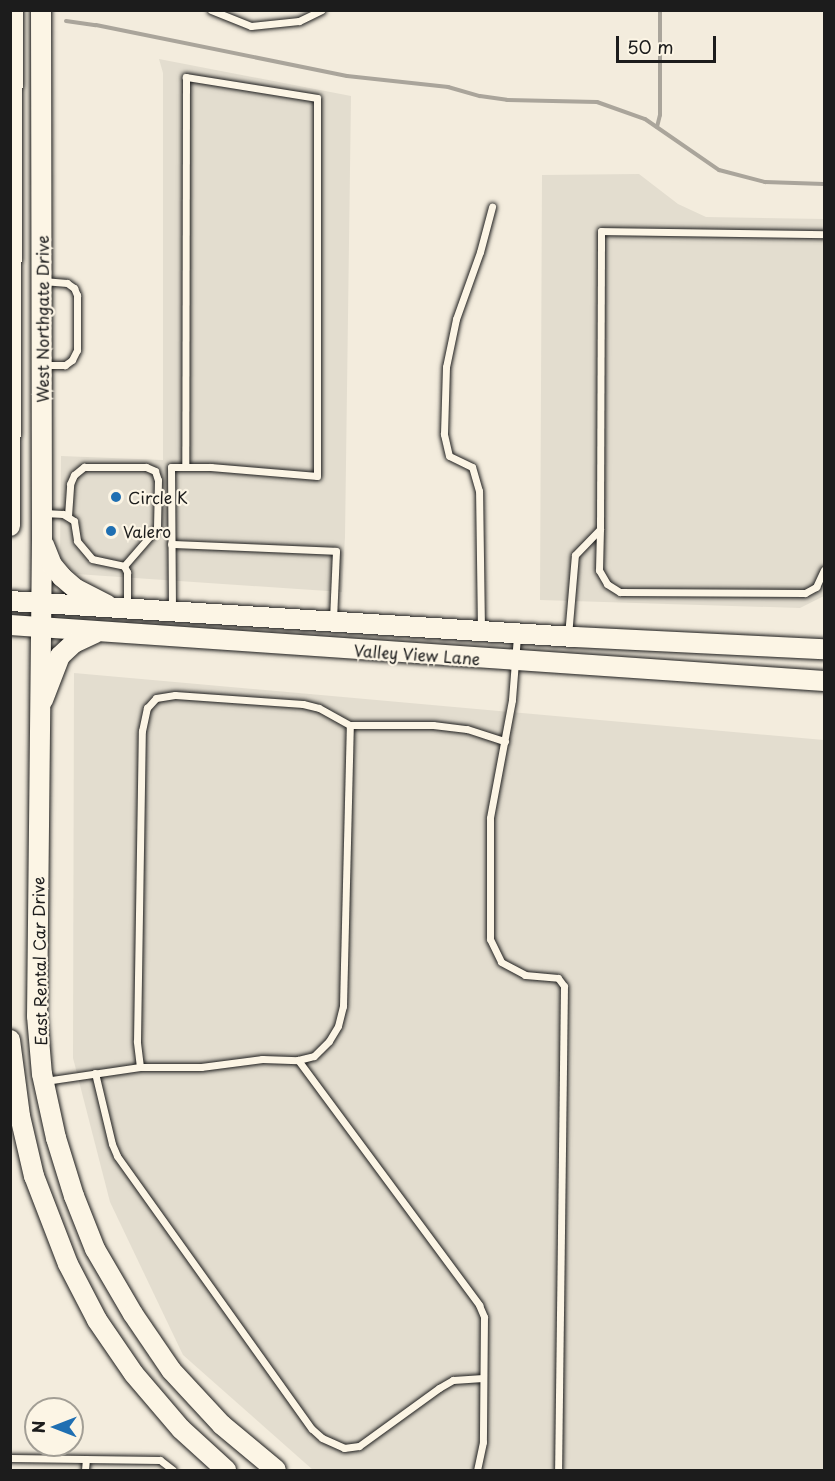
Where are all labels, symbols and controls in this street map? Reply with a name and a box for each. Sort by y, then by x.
scale bar [619,24,720,62]
text: 50 m [627,33,674,60]
street label: West Northgate Drive [32,235,52,403]
place label: Circle K [128,487,190,507]
marker: Circle K [109,490,123,504]
place label: Valero [123,521,171,541]
marker: Valero [104,524,118,538]
street label: Valley View Lane [352,640,482,668]
street label: East Rental Car Drive [28,876,50,1046]
north arrow [24,1397,84,1457]
text: N [26,1421,50,1433]

